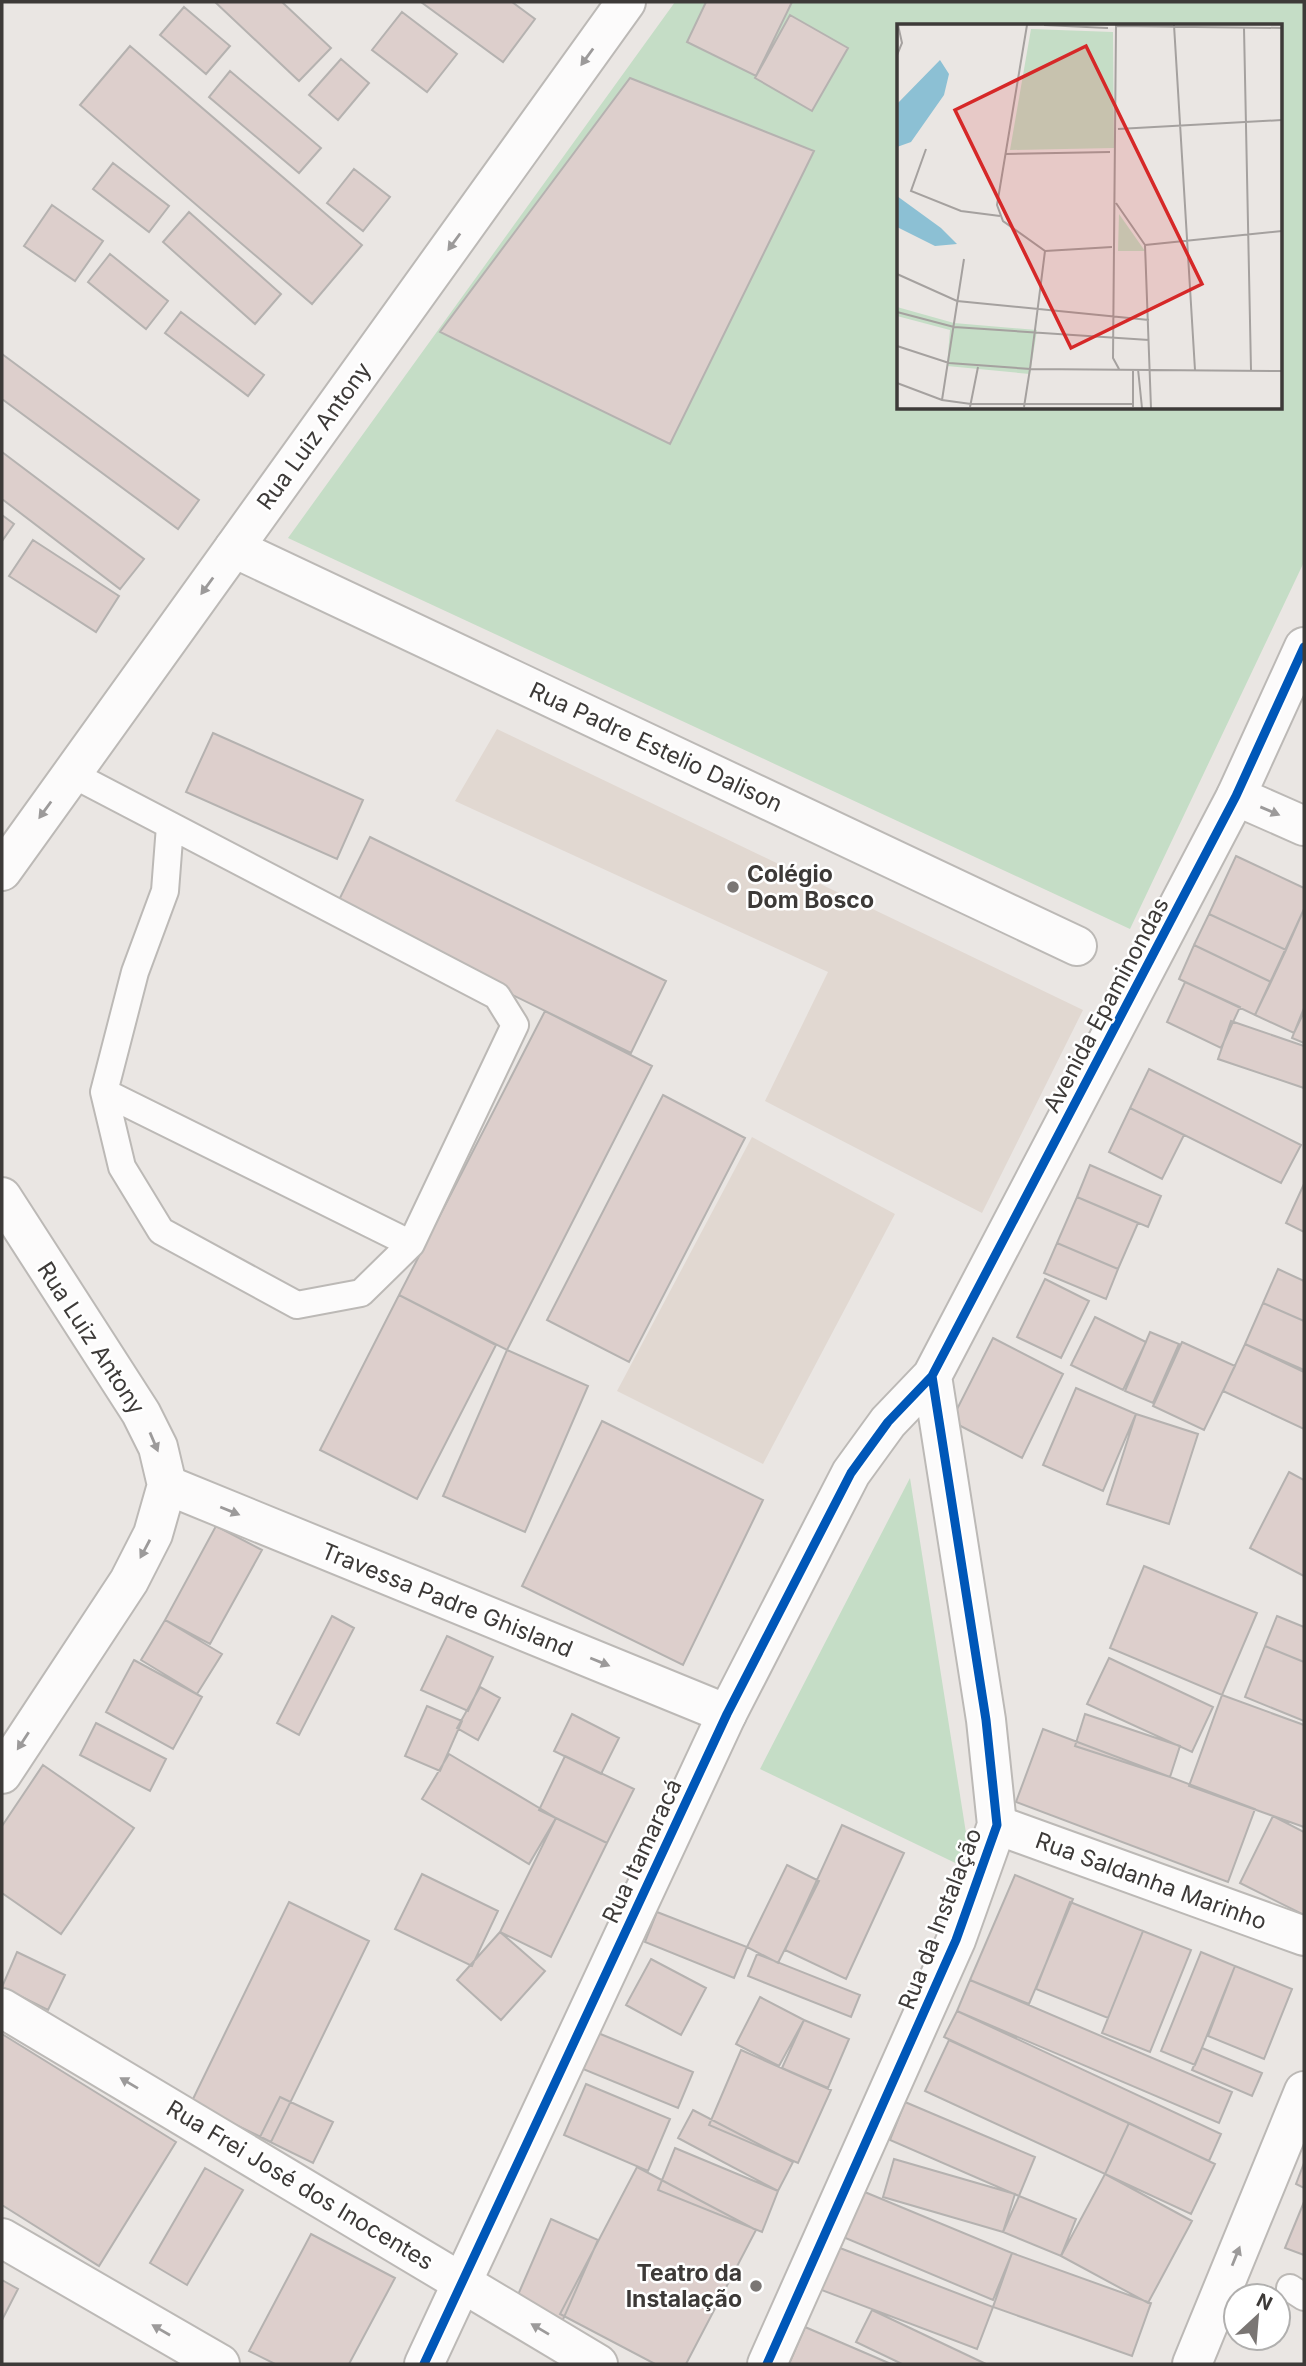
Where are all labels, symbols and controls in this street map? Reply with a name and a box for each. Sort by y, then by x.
inset map [897,24,1282,410]
one-way arrow [580,48,594,66]
one-way arrow [447,233,461,251]
street label: Rua Luiz Antony [251,357,377,515]
one-way arrow [200,577,214,595]
street label: Rua Padre Estelio Dalison [525,676,787,818]
one-way arrow [38,801,53,819]
one-way arrow [1260,805,1280,817]
place label: Colégio Dom Bosco [747,860,874,914]
marker: Colégio Dom Bosco [725,879,741,895]
street label: Avenida Epaminondas [1037,893,1175,1117]
street label: Rua Luiz Antony [31,1257,151,1419]
one-way arrow [149,1432,160,1453]
one-way arrow [220,1505,241,1516]
street label: Travessa Padre Ghisland [317,1537,577,1663]
one-way arrow [140,1540,152,1560]
one-way arrow [589,1657,610,1668]
one-way arrow [17,1732,30,1751]
street label: Rua Itamaracá [596,1774,688,1928]
street label: Rua da Instalação [892,1824,988,2014]
street label: Rua Saldanha Marinho [1032,1826,1270,1936]
one-way arrow [120,2077,139,2090]
street label: Rua Frei José dos Inocentes [161,2094,439,2276]
one-way arrow [1231,2245,1242,2266]
place label: Teatro da Instalação [626,2259,742,2313]
marker: Teatro da Instalação [748,2278,764,2294]
north arrow [1222,2282,1292,2352]
text: N [1253,2289,1276,2316]
one-way arrow [530,2322,549,2335]
one-way arrow [152,2324,171,2336]

